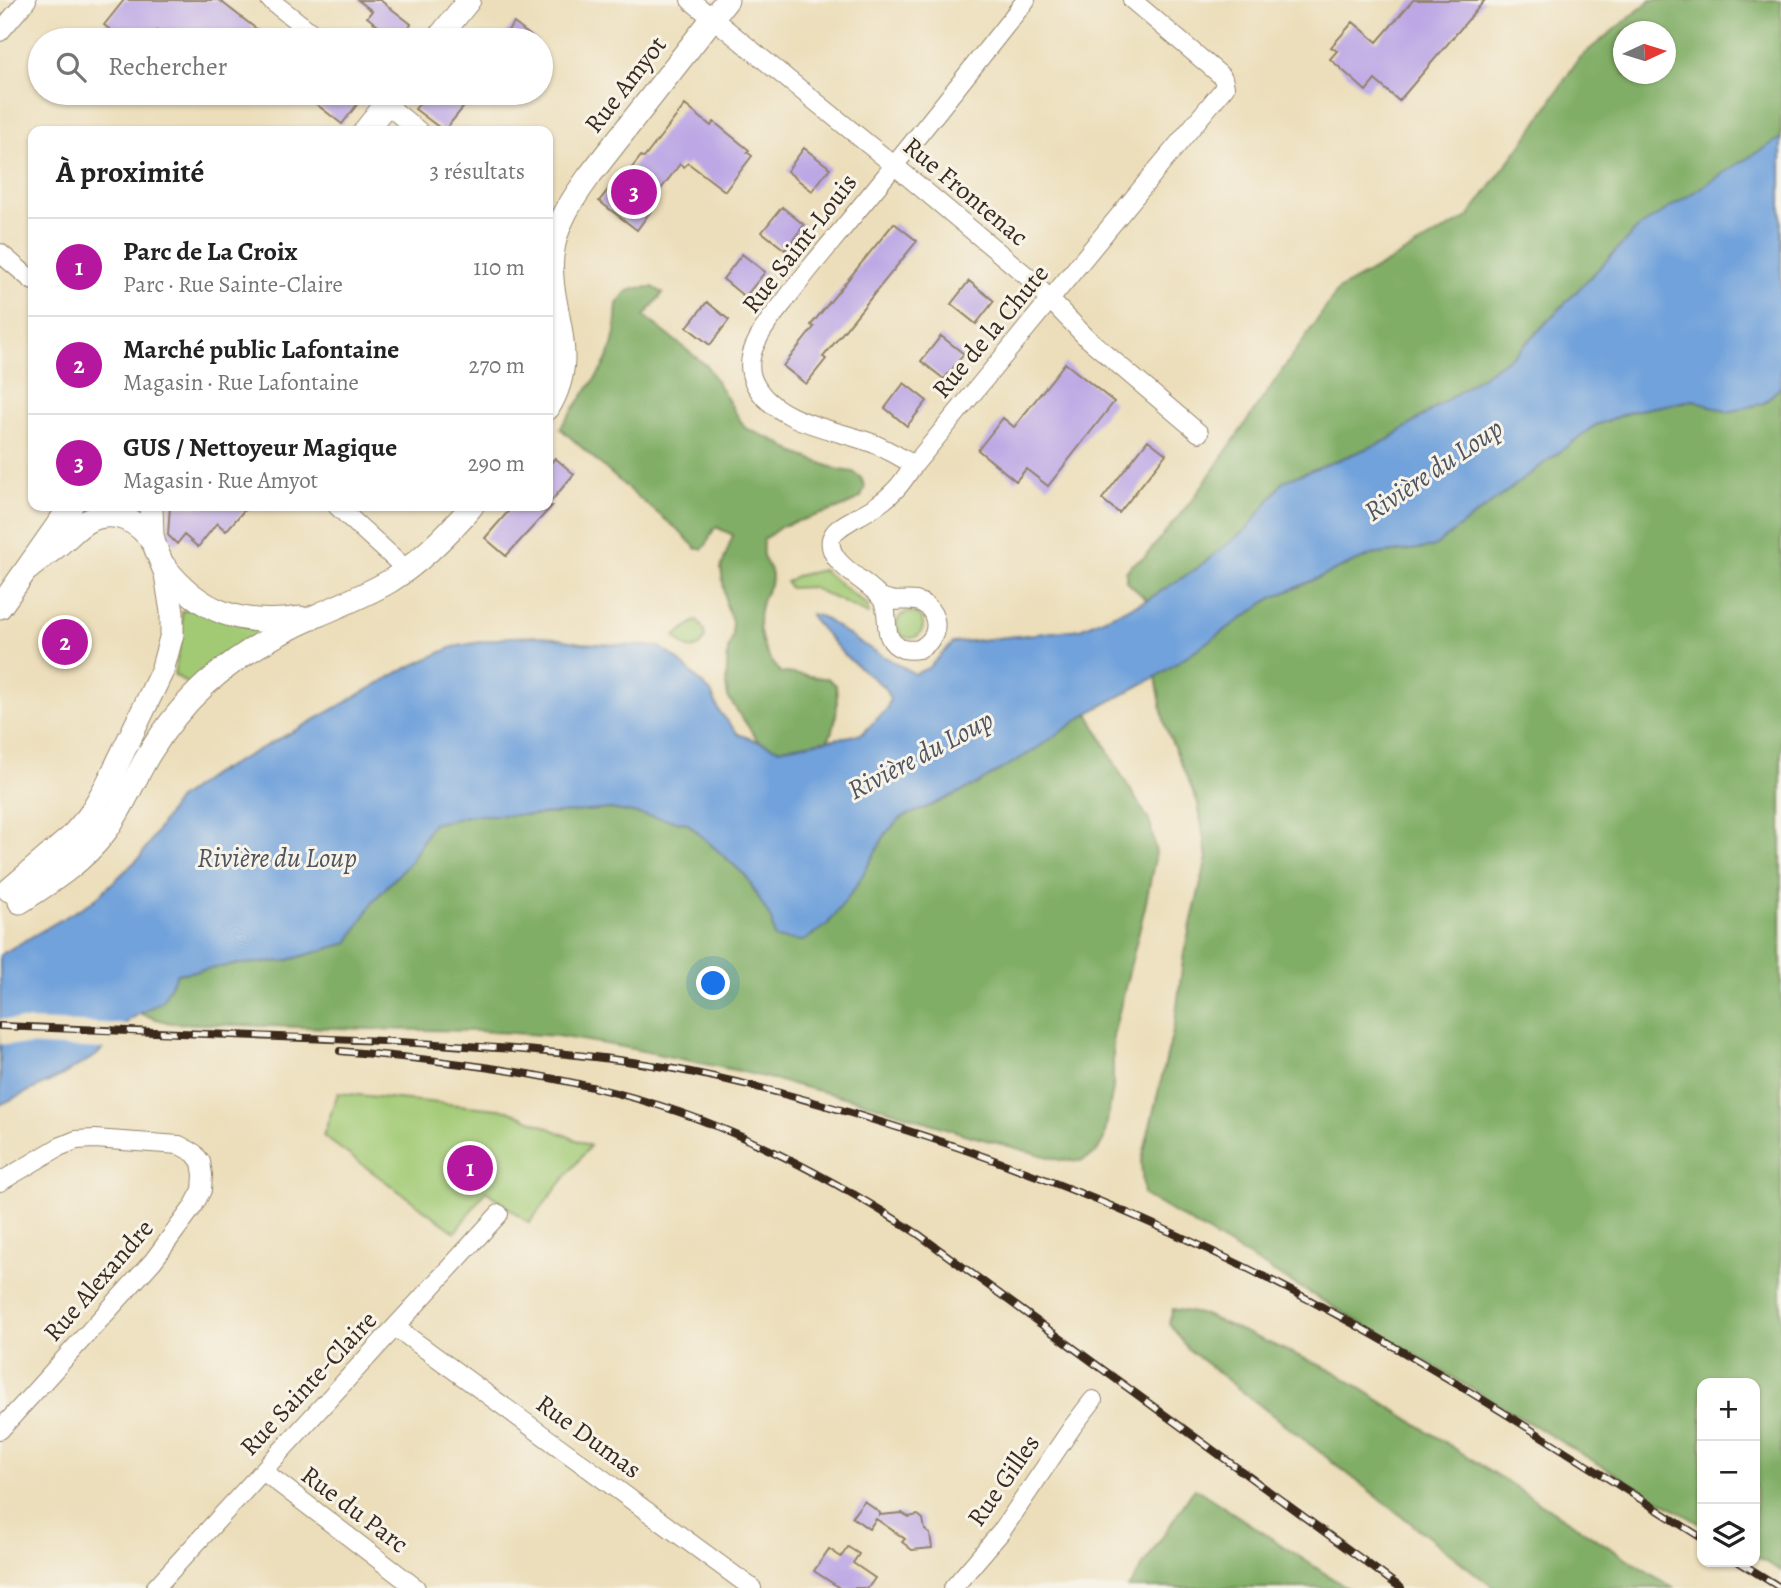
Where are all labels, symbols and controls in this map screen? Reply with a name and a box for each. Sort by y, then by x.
north arrow [1613,21,1676,84]
search box [28,28,553,105]
street label: Rue Amyot [576,28,675,140]
icon: search [52,48,90,86]
text: Rechercher [108,49,228,84]
street label: Rue Frontenac [896,129,1036,254]
text: À proximité [56,152,204,192]
text: 3 résultats [430,156,525,187]
pin: 3 [611,166,657,218]
street label: Rue Saint-Louis [734,166,865,321]
text: Parc de La Croix [123,234,297,269]
text: 1 [75,252,83,283]
text: 110 m [473,252,525,283]
street label: Rue de la Chute [924,257,1057,406]
text: Parc · Rue Sainte-Claire [123,269,343,300]
text: Marché public Lafontaine [123,332,399,367]
text: 2 [73,350,85,381]
text: 270 m [468,350,525,381]
text: Magasin · Rue Lafontaine [123,367,359,398]
water label: Rivière du Loup [1357,409,1510,530]
text: GUS / Nettoyeur Magique [123,430,397,465]
text: 3 [74,448,84,479]
text: 290 m [468,448,525,479]
text: Magasin · Rue Amyot [123,465,318,496]
pin: 2 [42,616,88,668]
water label: Rivière du Loup [841,701,1000,809]
water label: Rivière du Loup [197,839,357,877]
your location [696,966,730,1000]
pin: 1 [447,1142,493,1194]
street label: Rue Alexandre [35,1212,161,1349]
street label: Rue Sainte-Claire [232,1303,385,1463]
map controls [1697,1378,1760,1567]
button: + [1697,1378,1760,1441]
street label: Rue Dumas [529,1386,649,1487]
street label: Rue Gilles [959,1427,1048,1533]
button: − [1697,1441,1760,1504]
street label: Rue du Parc [294,1458,415,1561]
button: layers [1697,1504,1760,1567]

